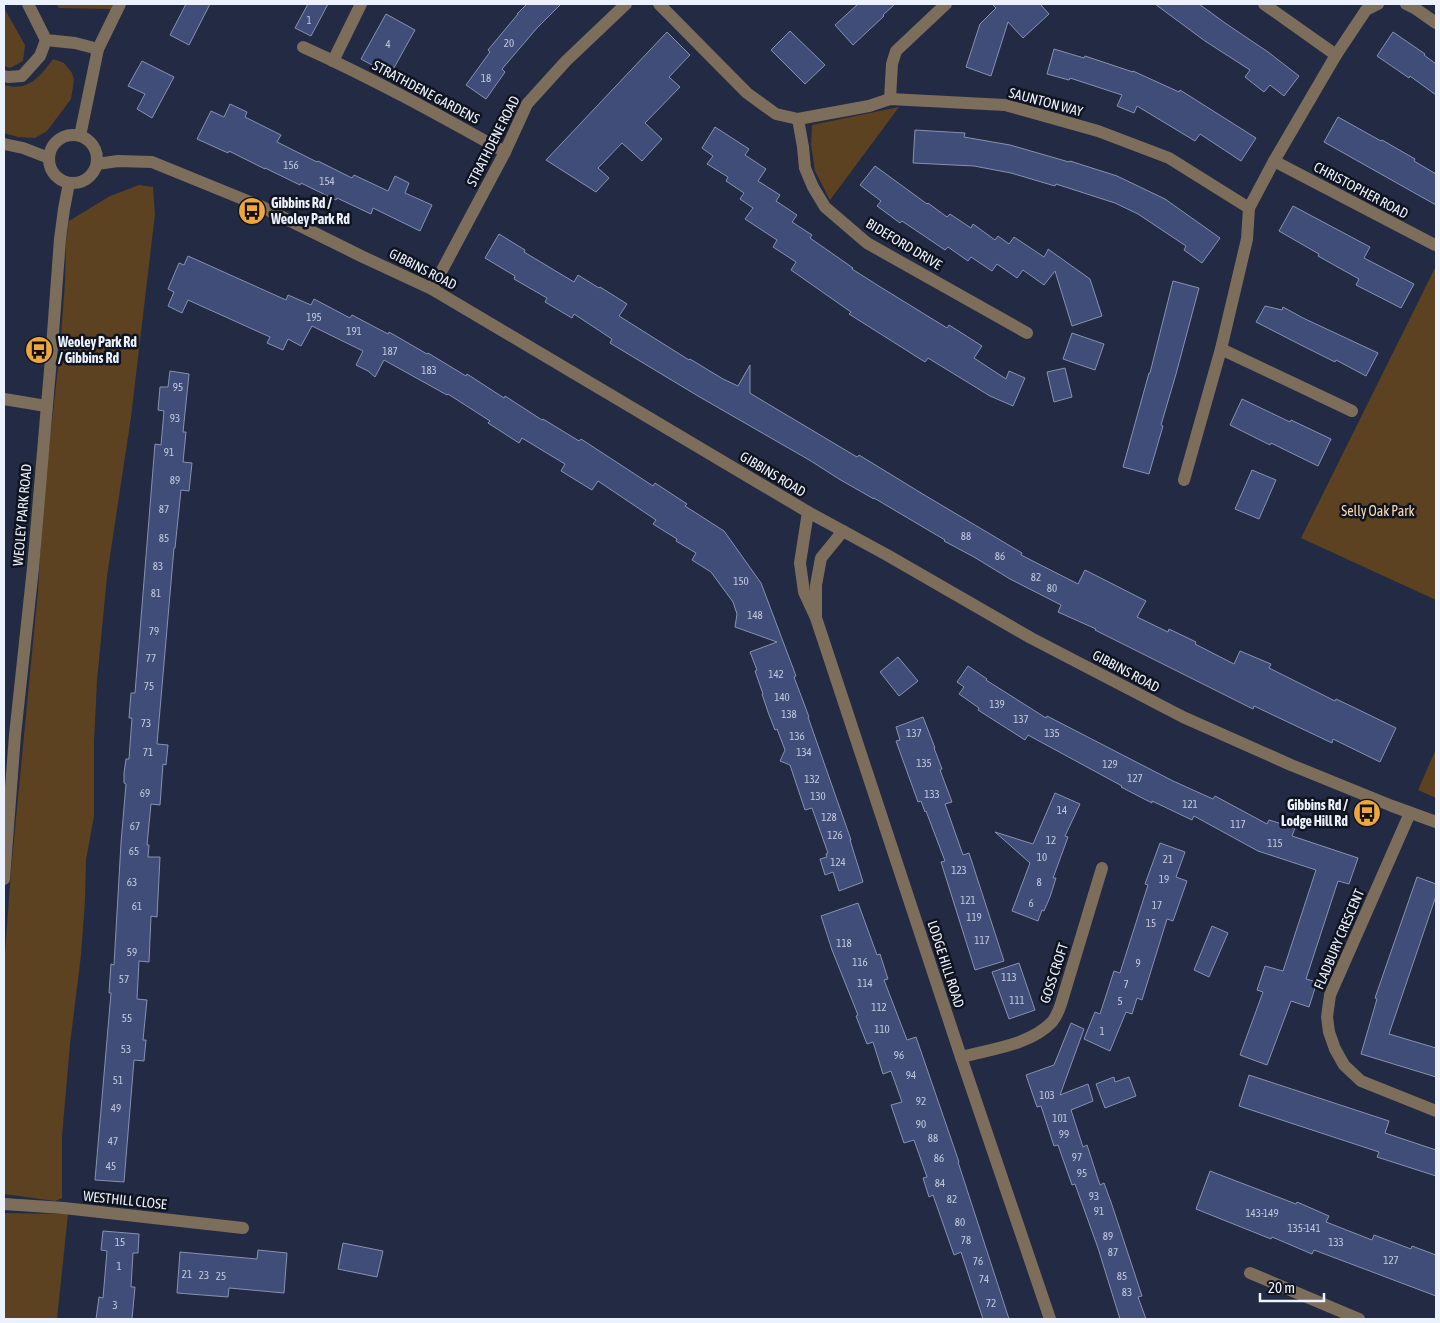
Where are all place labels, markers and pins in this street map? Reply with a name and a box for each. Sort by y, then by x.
place label: Gibbins Rd / Weoley Park Rd [270,195,350,227]
bus stop icon: Gibbins Rd / Weoley Park Rd [237,196,267,226]
place label: Weoley Park Rd / Gibbins Rd [57,334,137,366]
bus stop icon: Weoley Park Rd / Gibbins Rd [24,335,54,365]
place label: Gibbins Rd / Lodge Hill Rd [1281,797,1348,829]
bus stop icon: Gibbins Rd / Lodge Hill Rd [1352,798,1382,828]

